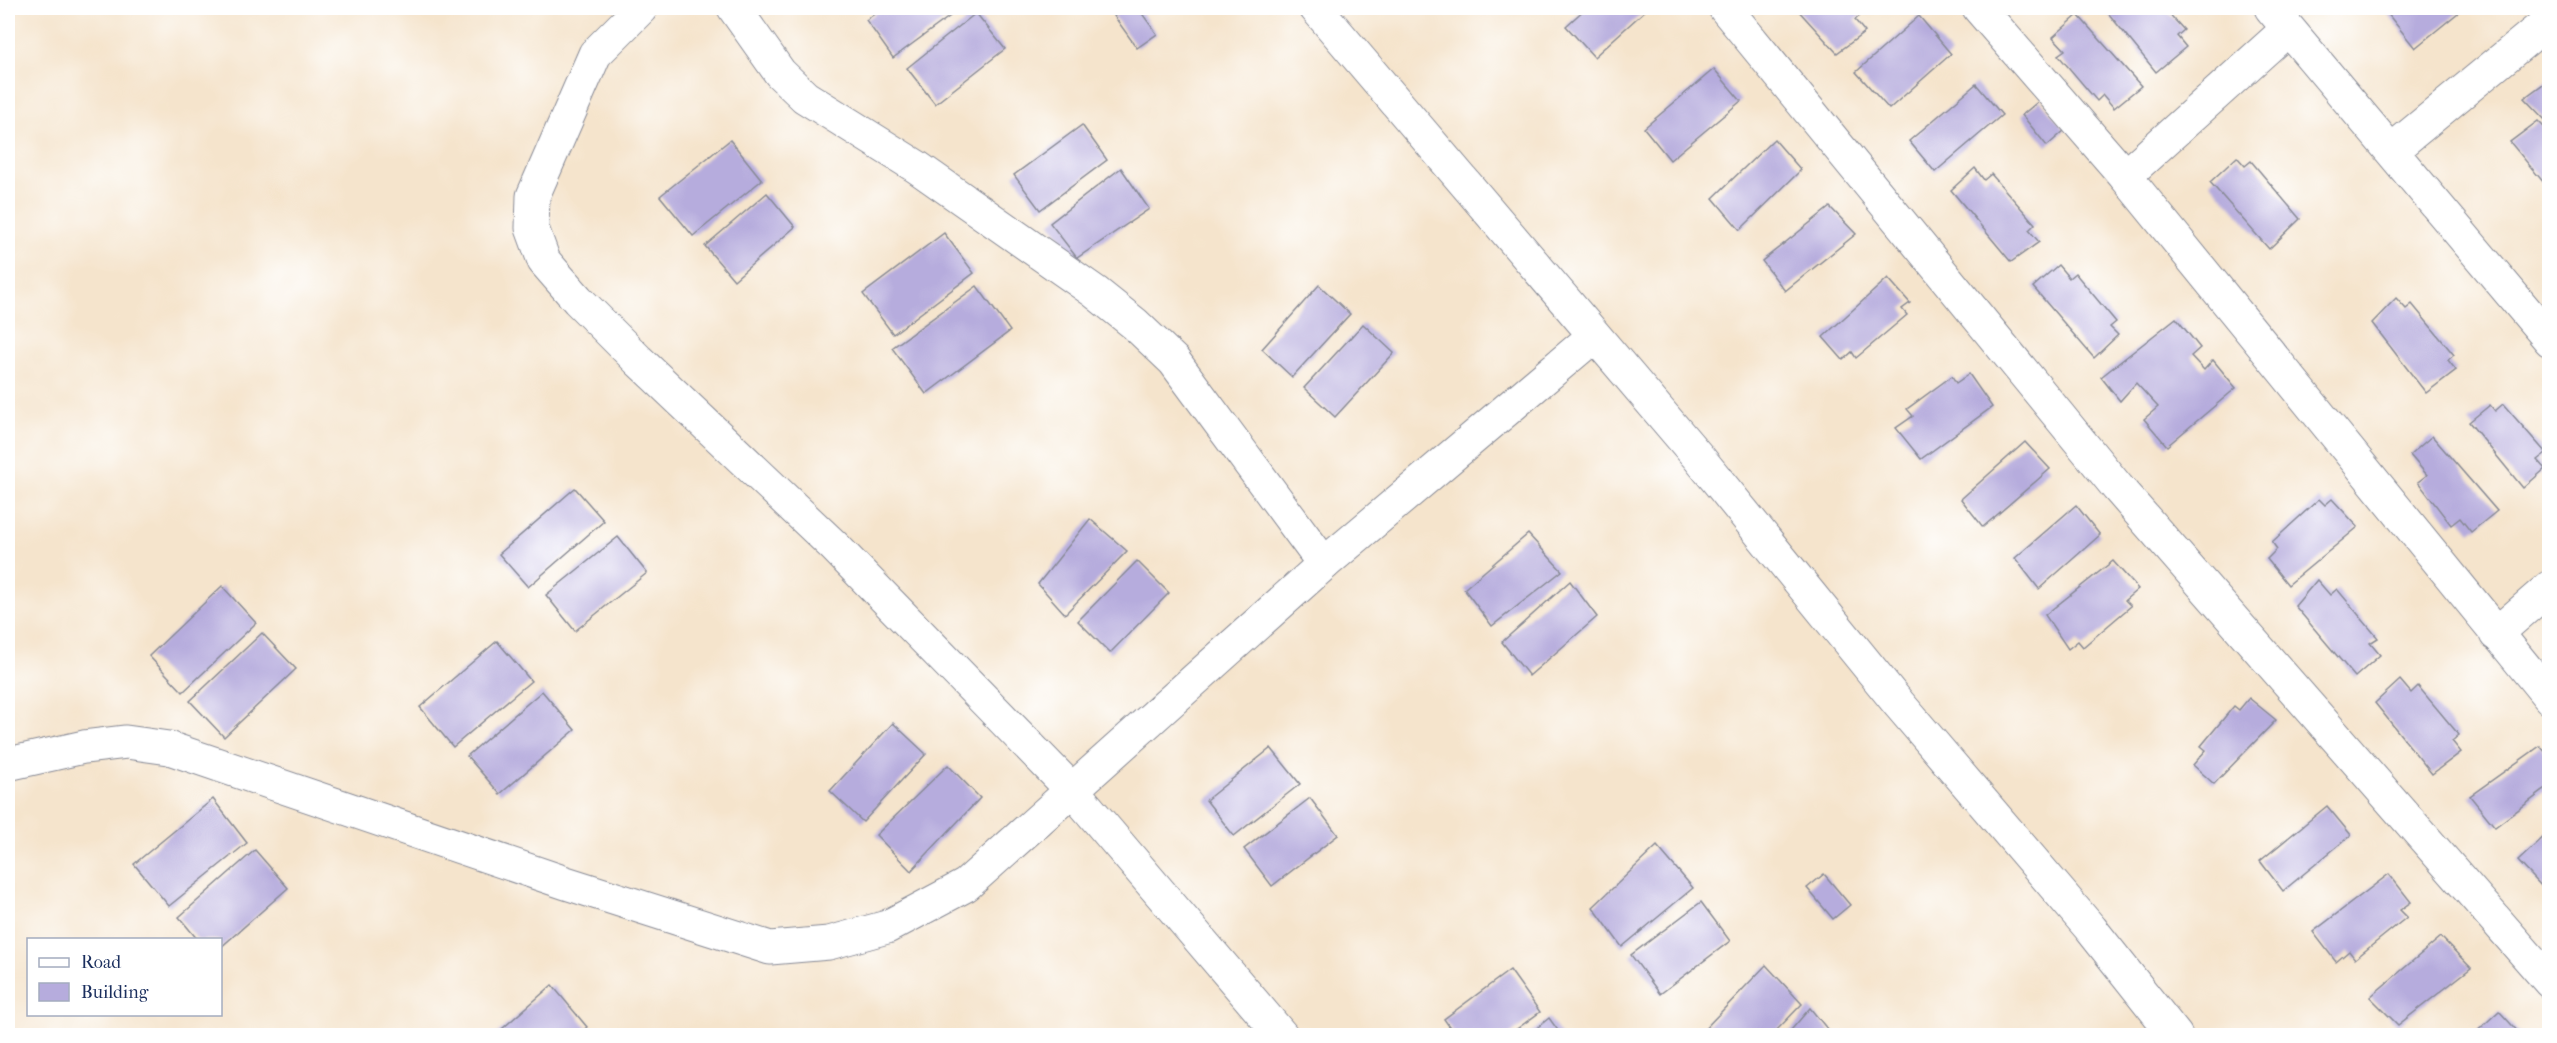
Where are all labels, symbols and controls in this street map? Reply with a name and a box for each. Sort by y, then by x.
legend [27,938,222,1016]
text: Road [81,952,121,973]
text: Building [81,982,149,1003]

